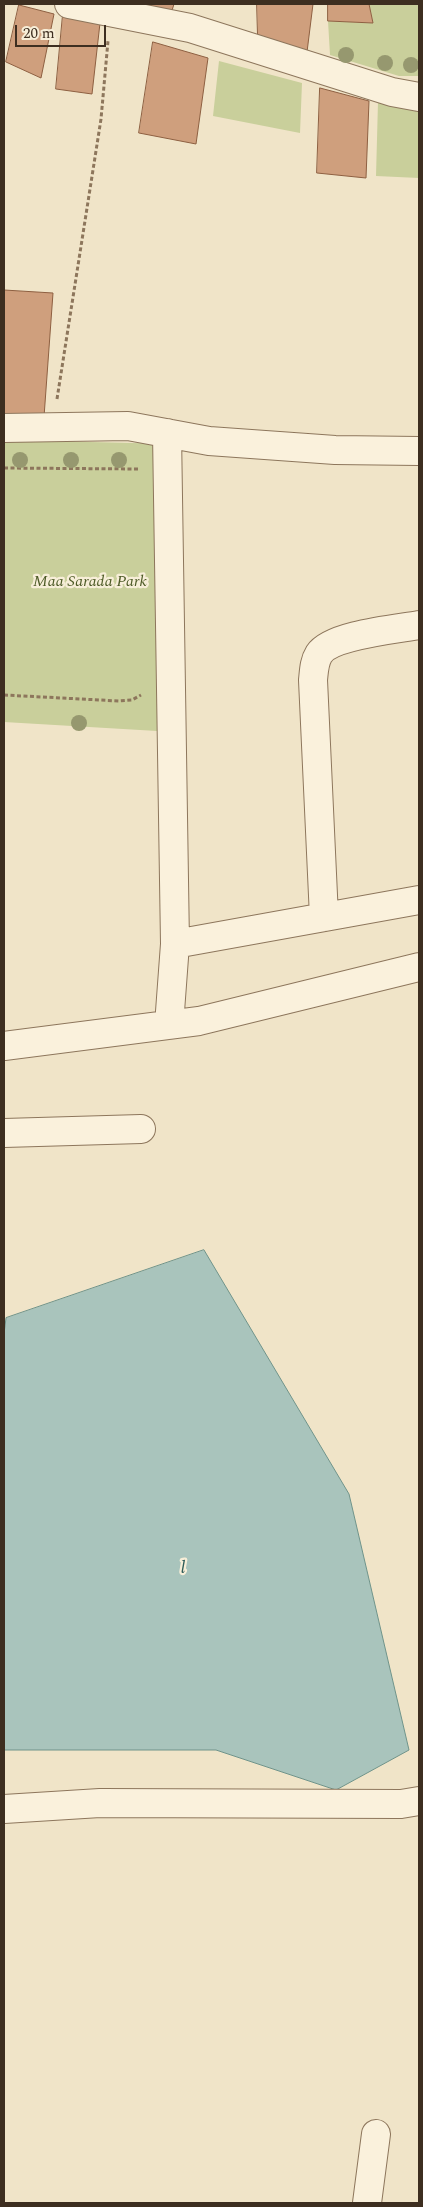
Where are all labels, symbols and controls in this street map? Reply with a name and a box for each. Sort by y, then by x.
scale bar [18,15,109,47]
text: 20 m [23,22,55,45]
park label: Maa Sarada Park [33,573,147,593]
water label: l [181,1558,185,1580]

